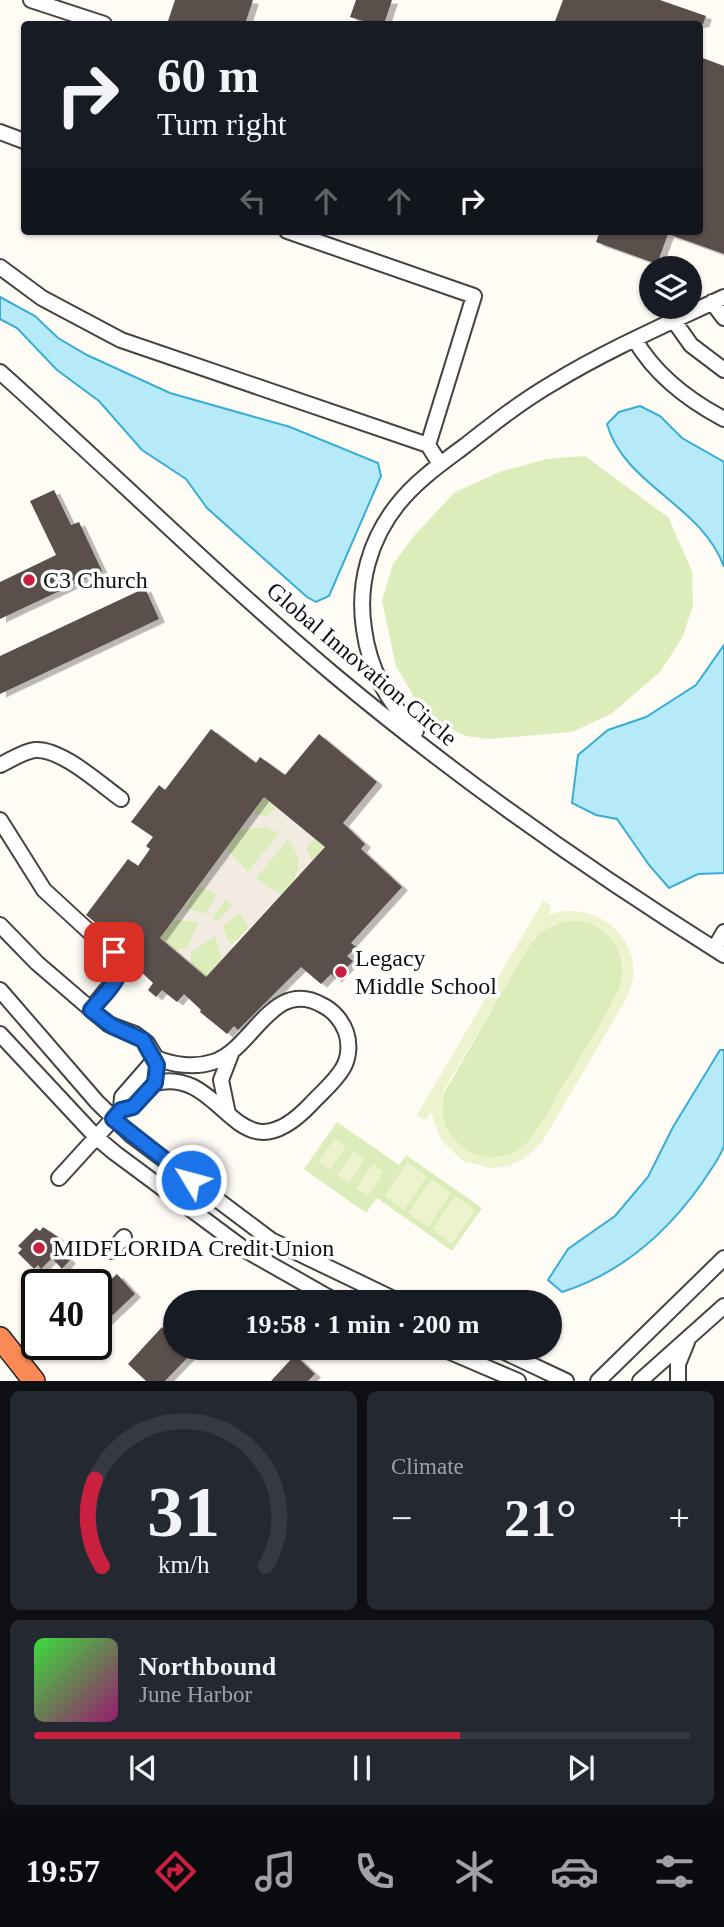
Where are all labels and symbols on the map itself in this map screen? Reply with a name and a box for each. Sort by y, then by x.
place label: C3 Church [43,567,148,593]
marker: C3 Church [21,572,37,588]
street label: Global Innovation Circle [262,577,462,751]
pin [84,922,144,982]
place label: Legacy Middle School [355,945,497,999]
marker: Legacy Middle School [333,964,349,980]
position arrow [154,1143,228,1217]
place label: MIDFLORIDA Credit Union [53,1235,334,1261]
marker: MIDFLORIDA Credit Union [31,1240,47,1256]
speed limit sign: 40 [21,1269,112,1360]

